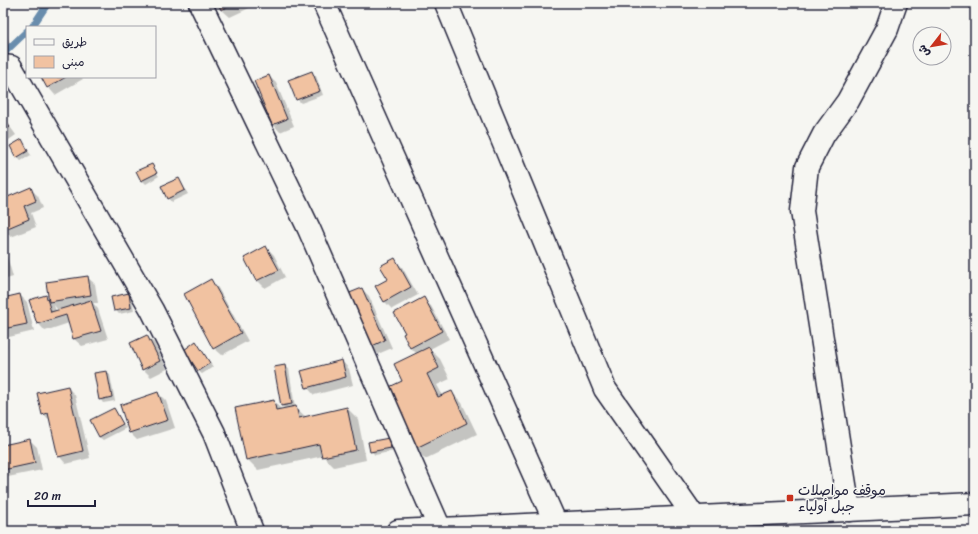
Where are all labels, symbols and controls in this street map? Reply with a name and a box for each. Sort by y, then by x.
legend [26,26,156,78]
north arrow [912,26,952,66]
text: طريق [62,31,87,53]
text: ش [913,41,935,61]
text: مبنى [62,51,85,73]
place label: موقف مواصلات جبل أولياء [798,478,886,519]
scale bar [28,482,95,508]
text: 20 m [34,485,61,507]
marker: موقف مواصلات جبل أولياء [785,493,795,503]

